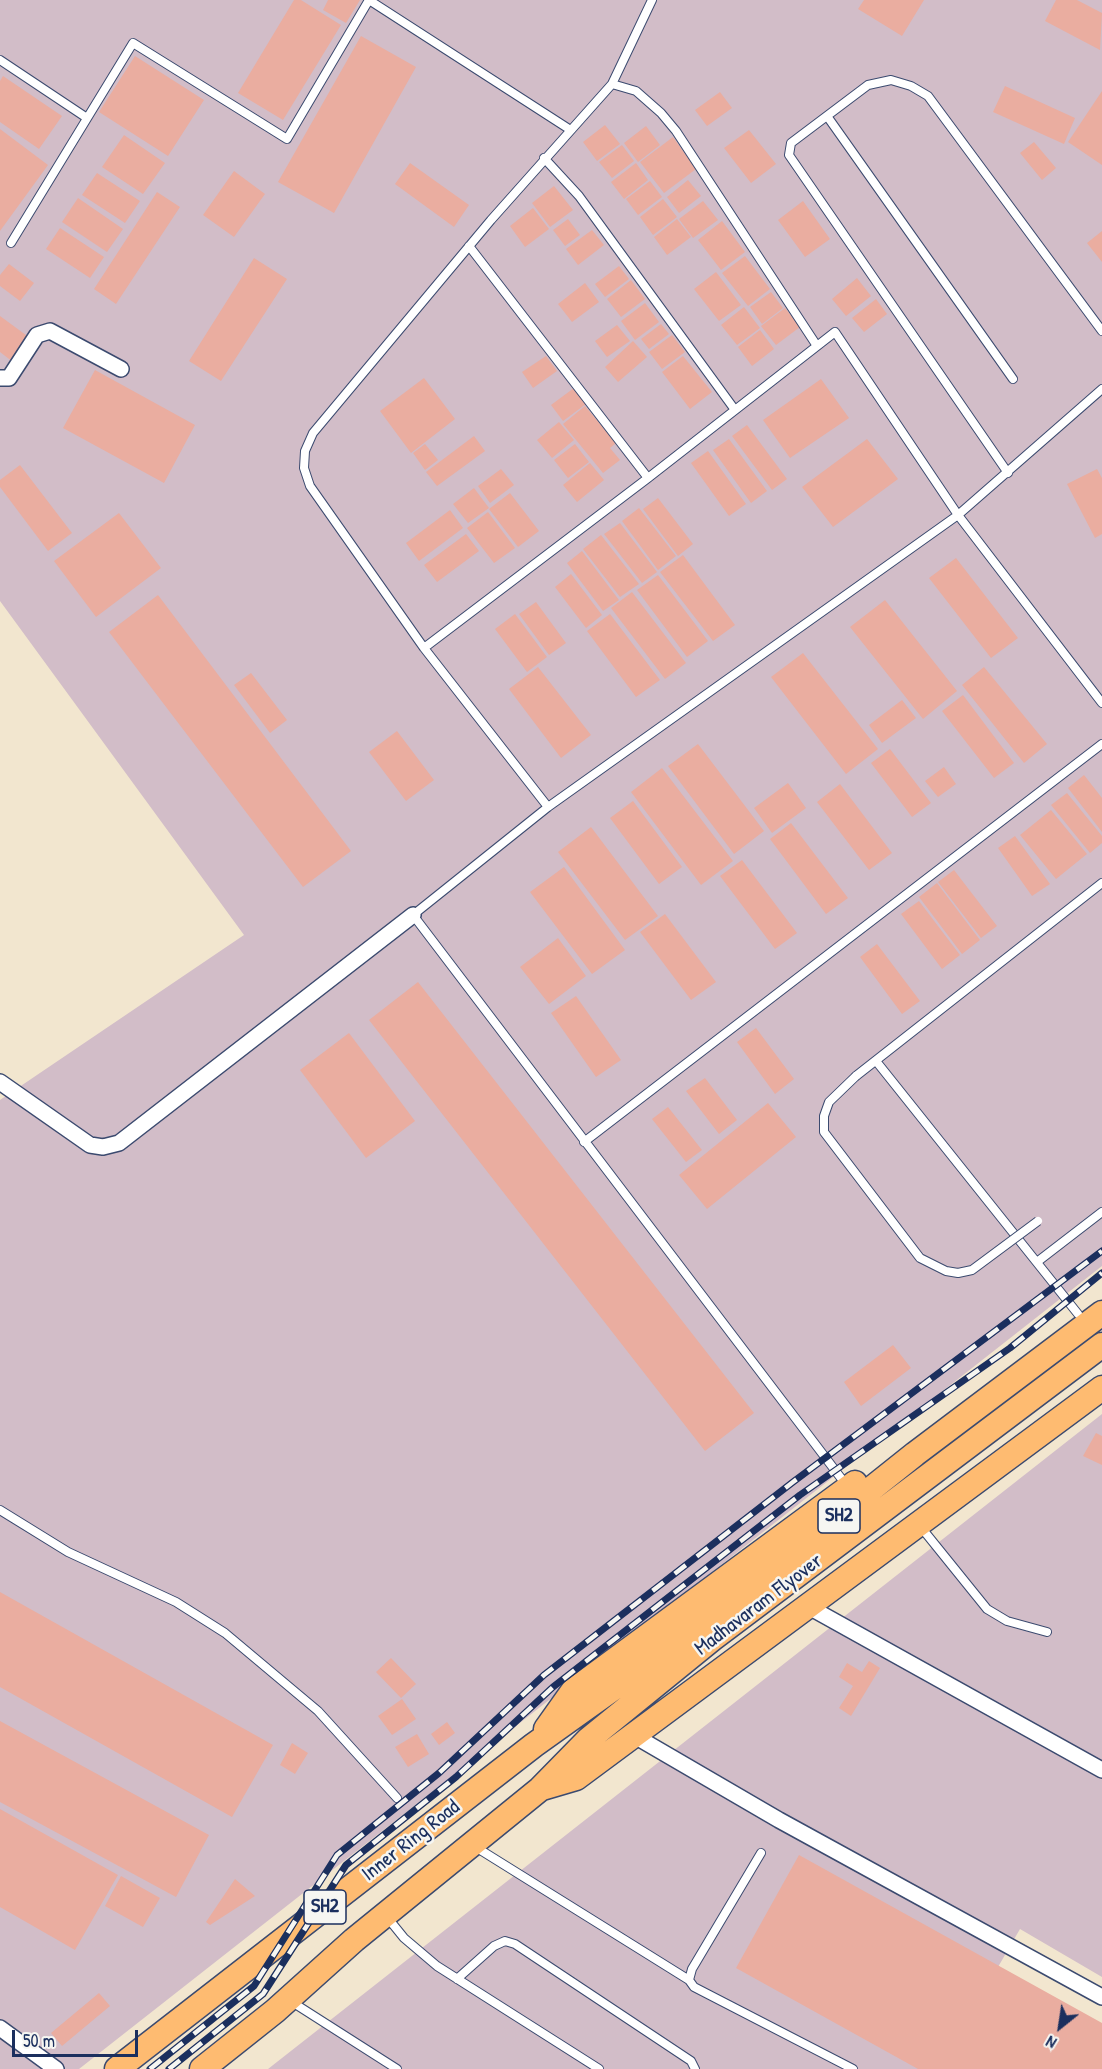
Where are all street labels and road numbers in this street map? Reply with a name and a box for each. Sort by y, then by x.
road number: SH2 [818,1499,860,1533]
street label: Madhavaram Flyover [690,1549,828,1661]
street label: Inner Ring Road [357,1795,465,1887]
road number: SH2 [304,1890,346,1924]

